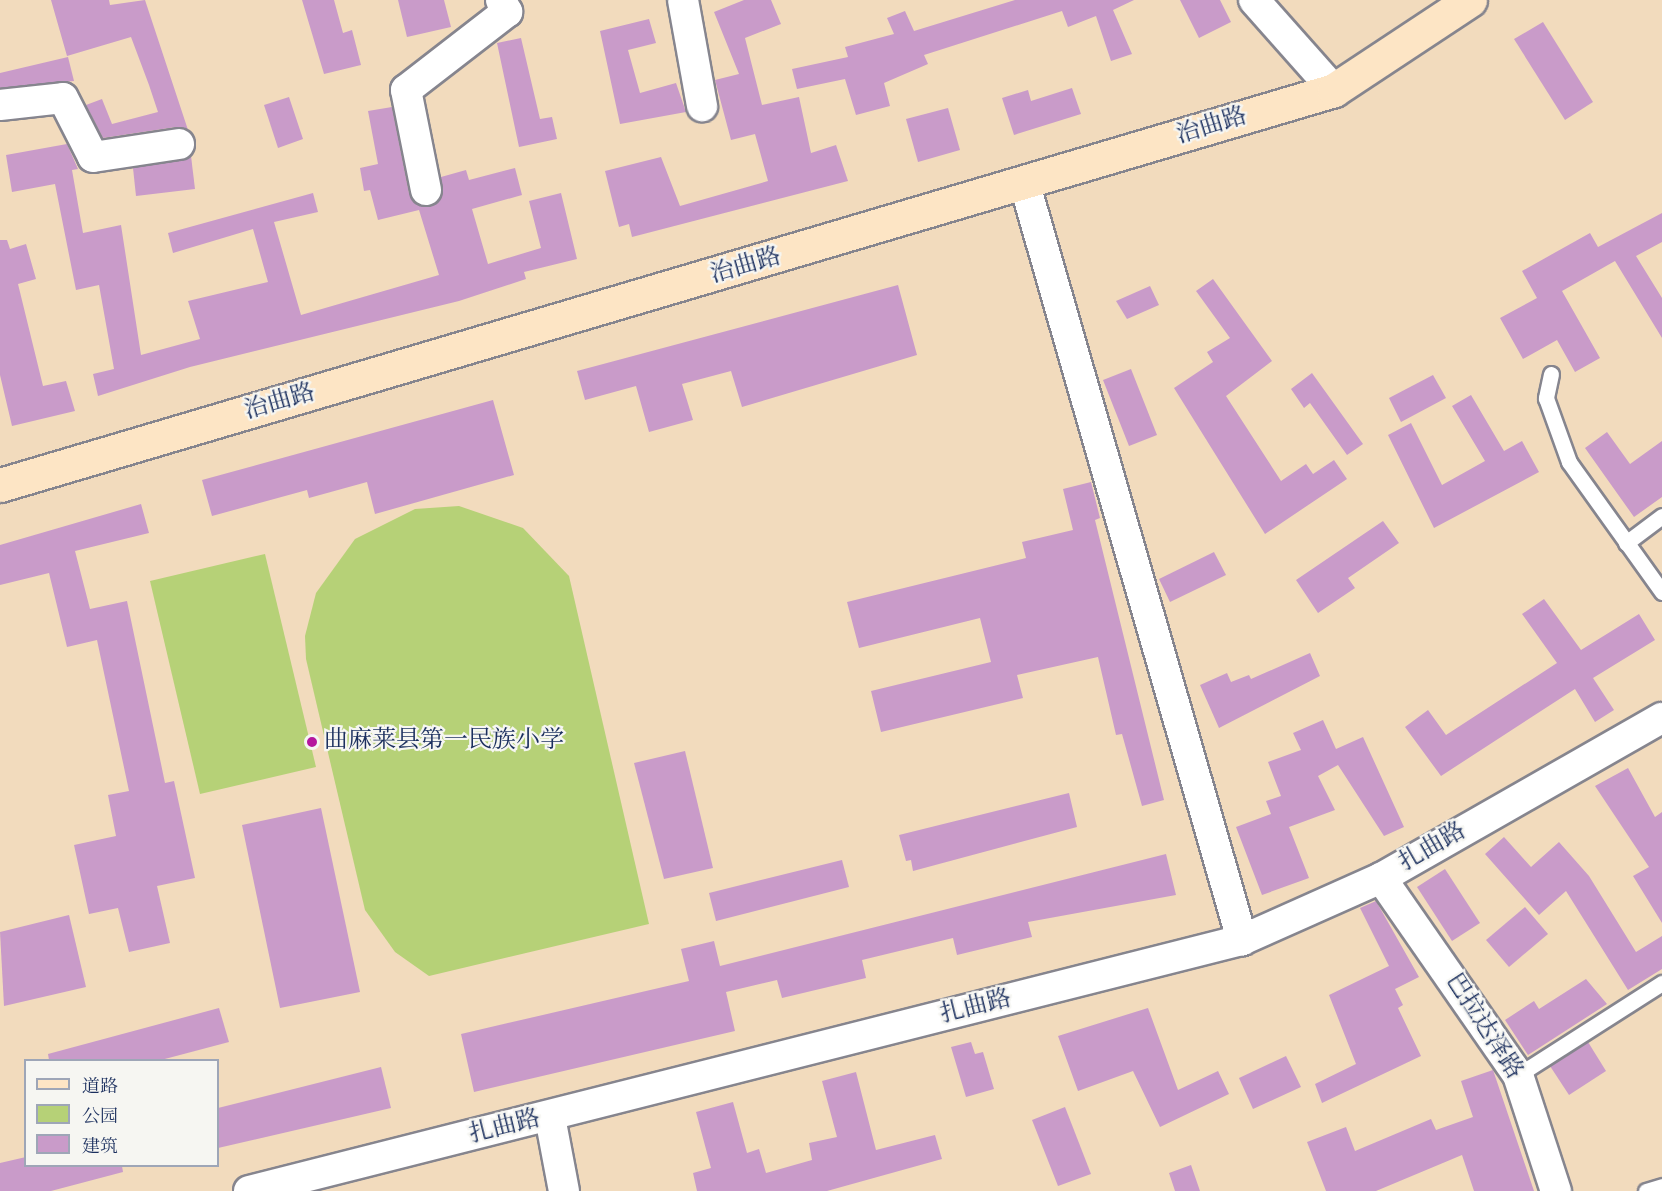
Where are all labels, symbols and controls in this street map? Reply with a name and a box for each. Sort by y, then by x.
street label: 治曲路 [1173,103,1251,151]
street label: 治曲路 [707,243,785,291]
street label: 治曲路 [241,379,319,427]
place label: 曲麻莱县第一民族小学 [324,728,564,756]
marker: 曲麻莱县第一民族小学 [305,735,319,749]
street label: 扎曲路 [1395,818,1471,878]
street label: 巴拉达泽路 [1438,969,1528,1085]
street label: 扎曲路 [938,985,1014,1031]
legend [24,1059,219,1167]
text: 道路 [82,1078,118,1096]
street label: 扎曲路 [467,1105,543,1151]
text: 公园 [82,1108,118,1126]
text: 建筑 [82,1138,118,1156]

